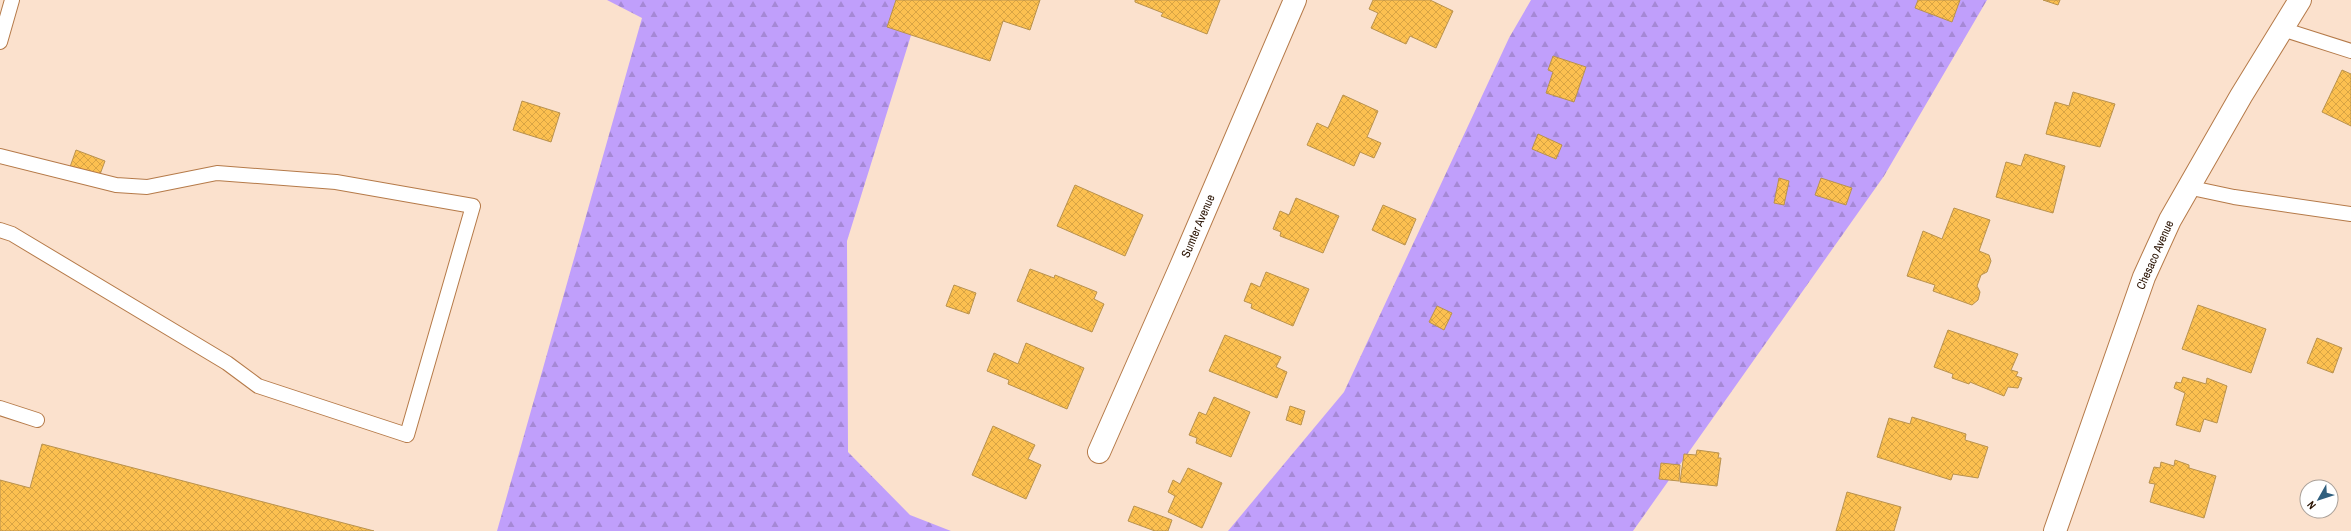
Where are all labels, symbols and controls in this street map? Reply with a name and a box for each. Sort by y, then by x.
street label: Sumter Avenue [1178,192,1218,260]
street label: Chesaco Avenue [2133,218,2177,292]
north arrow [2299,479,2339,519]
text: N [2304,498,2319,512]

